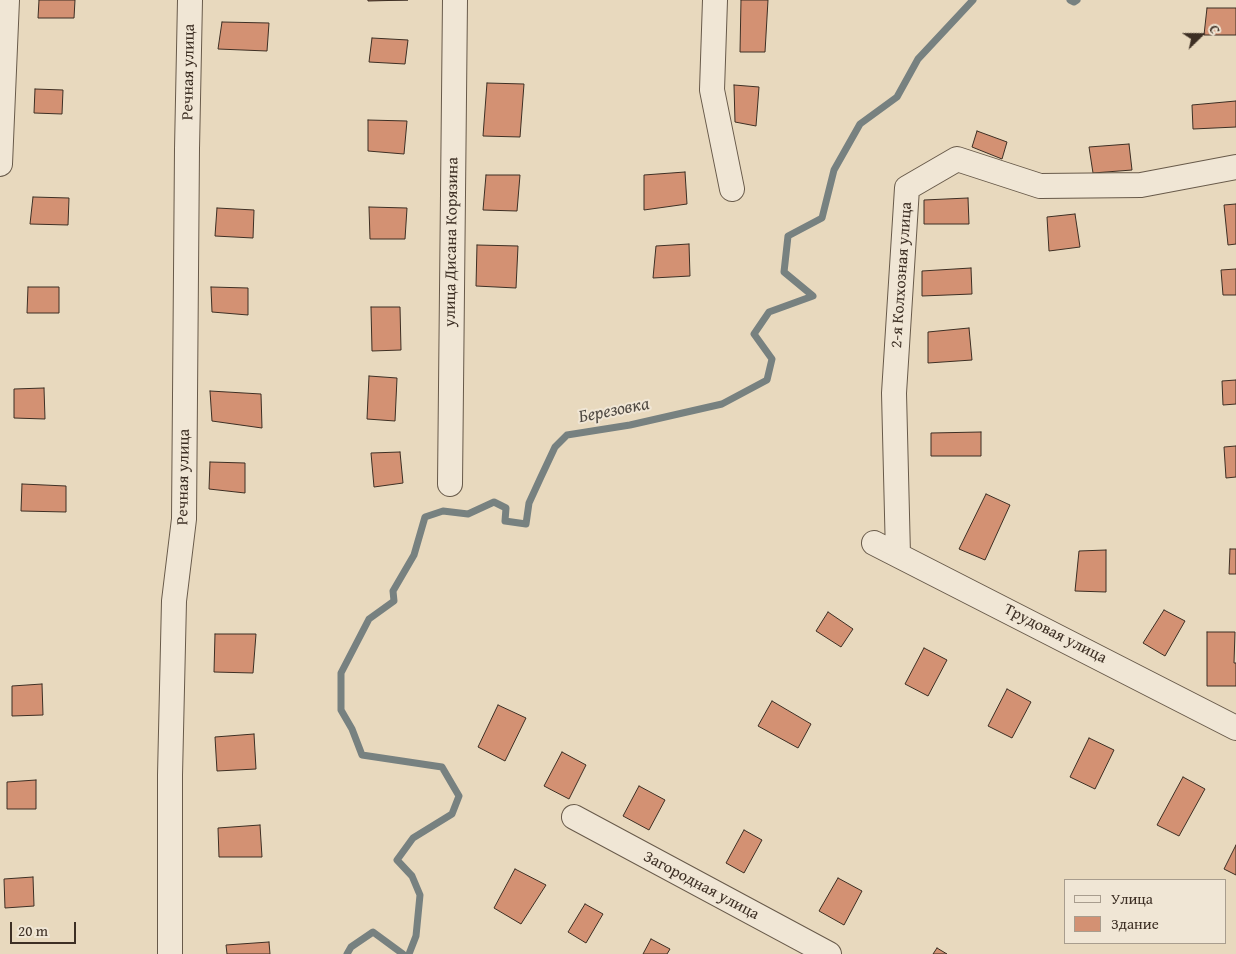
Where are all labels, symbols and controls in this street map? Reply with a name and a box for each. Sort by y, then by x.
north arrow [1176,10,1226,60]
text: С [1204,22,1226,37]
street label: Речная улица [179,24,199,120]
street label: улица Дисана Корязина [441,157,463,327]
street label: 2-я Колхозная улица [887,201,917,349]
water label: Березовка [577,394,651,428]
street label: Речная улица [174,429,194,525]
street label: Трудовая улица [1000,600,1110,668]
street label: Загородная улица [640,847,762,925]
legend [1064,879,1226,944]
text: Улица [1111,888,1153,909]
scale bar [12,912,79,944]
text: Здание [1111,913,1159,934]
text: 20 m [18,920,48,941]

